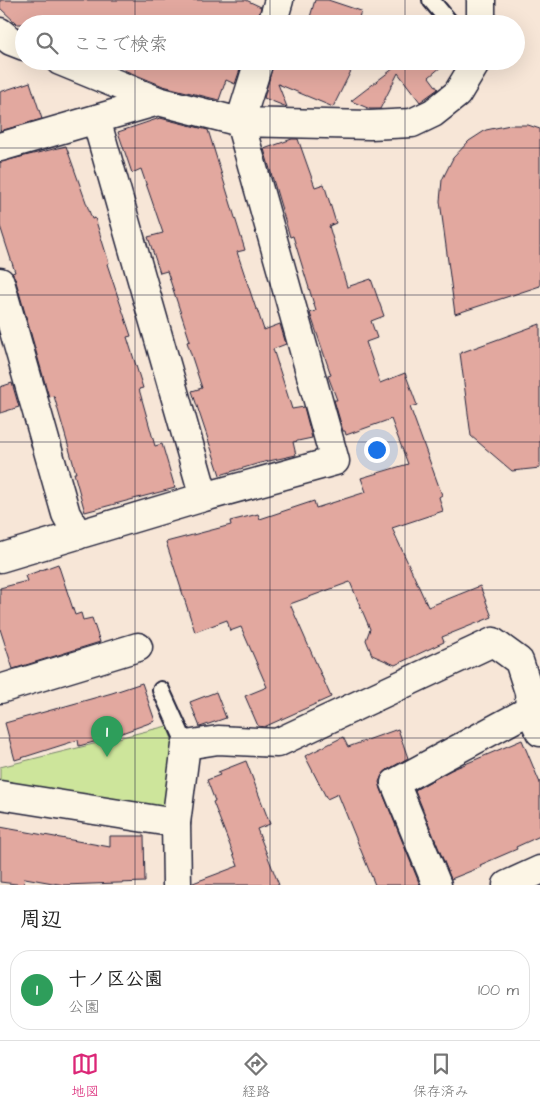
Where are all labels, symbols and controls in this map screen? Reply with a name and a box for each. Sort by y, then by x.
search box [15,15,525,70]
icon: search [33,29,61,57]
text: ここで検索 [73,31,168,58]
your location [364,437,390,463]
pin: 1 [91,716,123,757]
text: 周辺 [20,905,62,934]
text: 十ノ区公園 [68,966,163,993]
text: 1 [36,979,38,1001]
text: 100 m [478,979,519,1001]
text: 公園 [68,996,100,1018]
tab: 地図 [71,1050,99,1102]
tab: 経路 [242,1050,270,1102]
tab: 保存済み [413,1050,469,1102]

